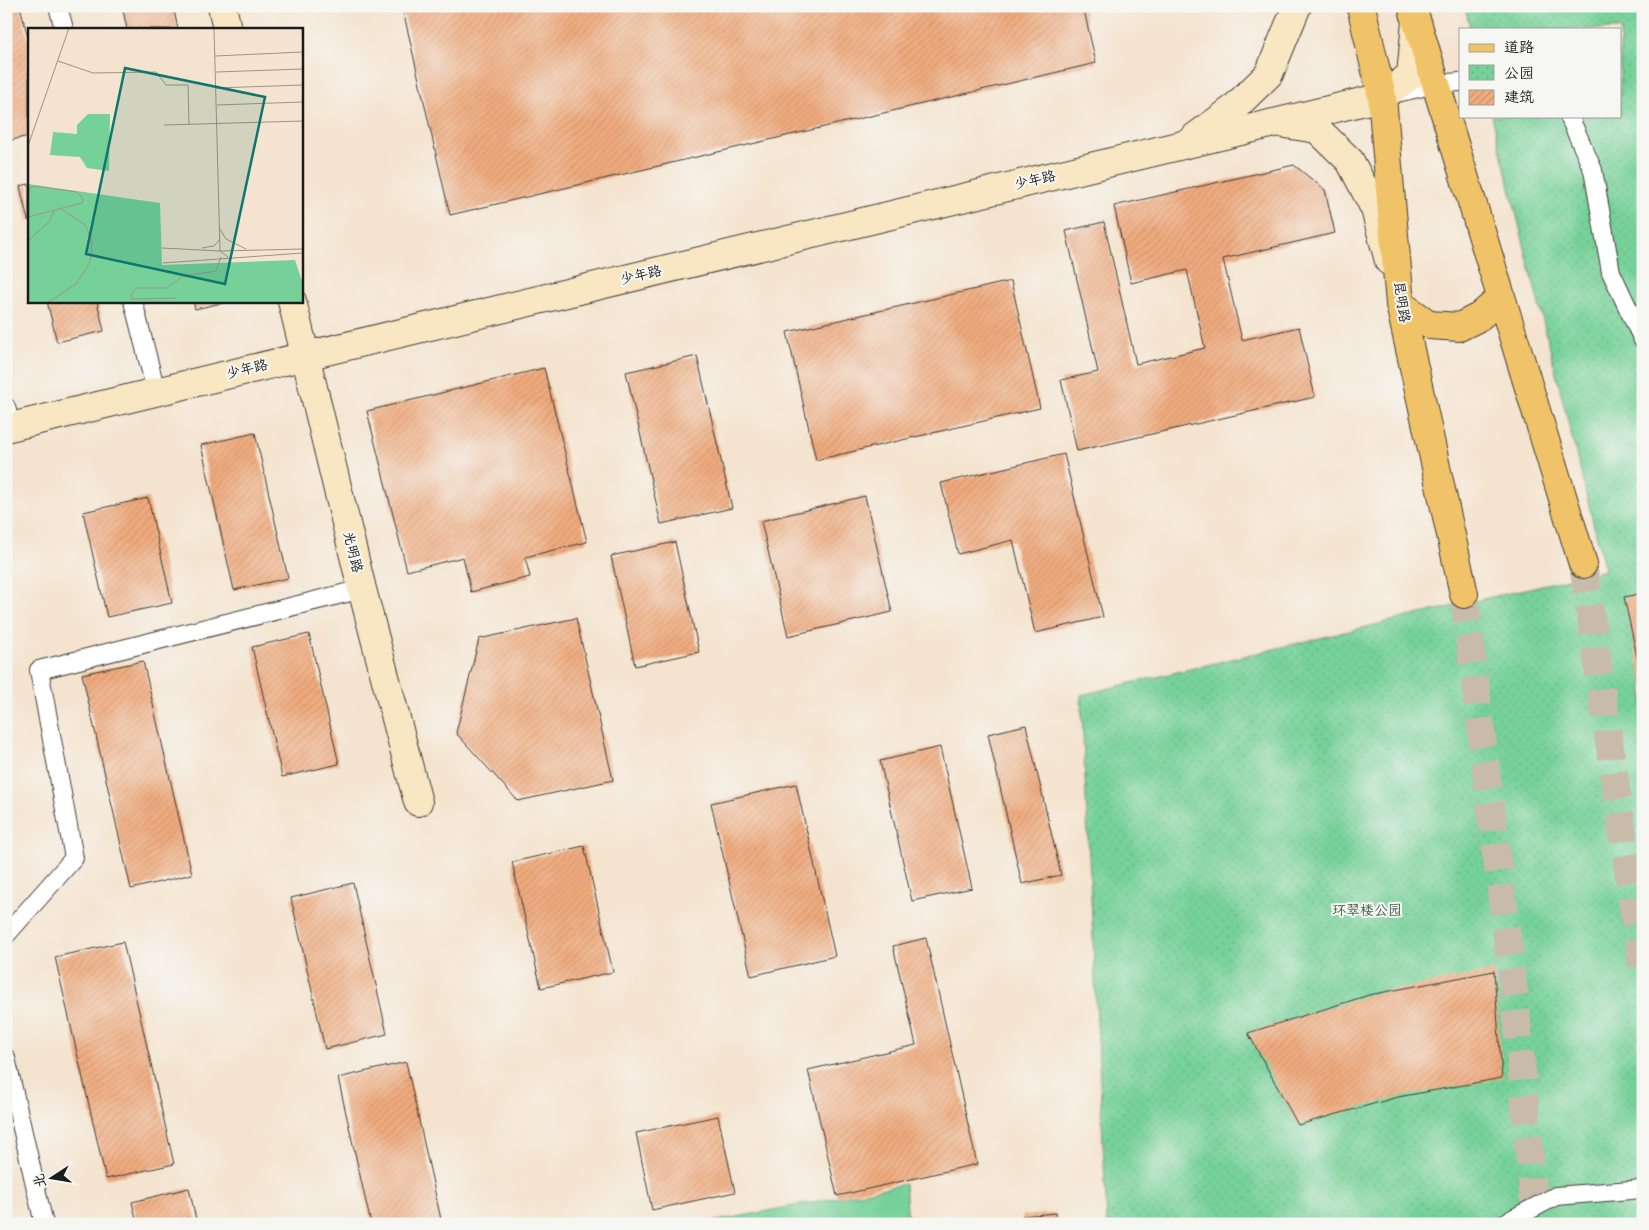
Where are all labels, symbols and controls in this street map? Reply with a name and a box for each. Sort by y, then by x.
inset map [28,28,302,302]
legend [1459,28,1622,118]
text: 道路 [1504,38,1534,56]
text: 公园 [1504,64,1534,82]
text: 建筑 [1504,88,1534,106]
street label: 少年路 [1013,167,1057,193]
street label: 少年路 [619,262,663,288]
street label: 昆明路 [1391,280,1413,324]
street label: 少年路 [225,356,269,382]
street label: 光明路 [340,530,366,574]
park label: 环翠楼公园 [1332,902,1402,919]
north arrow [28,1152,78,1202]
text: 北 [30,1172,50,1189]

